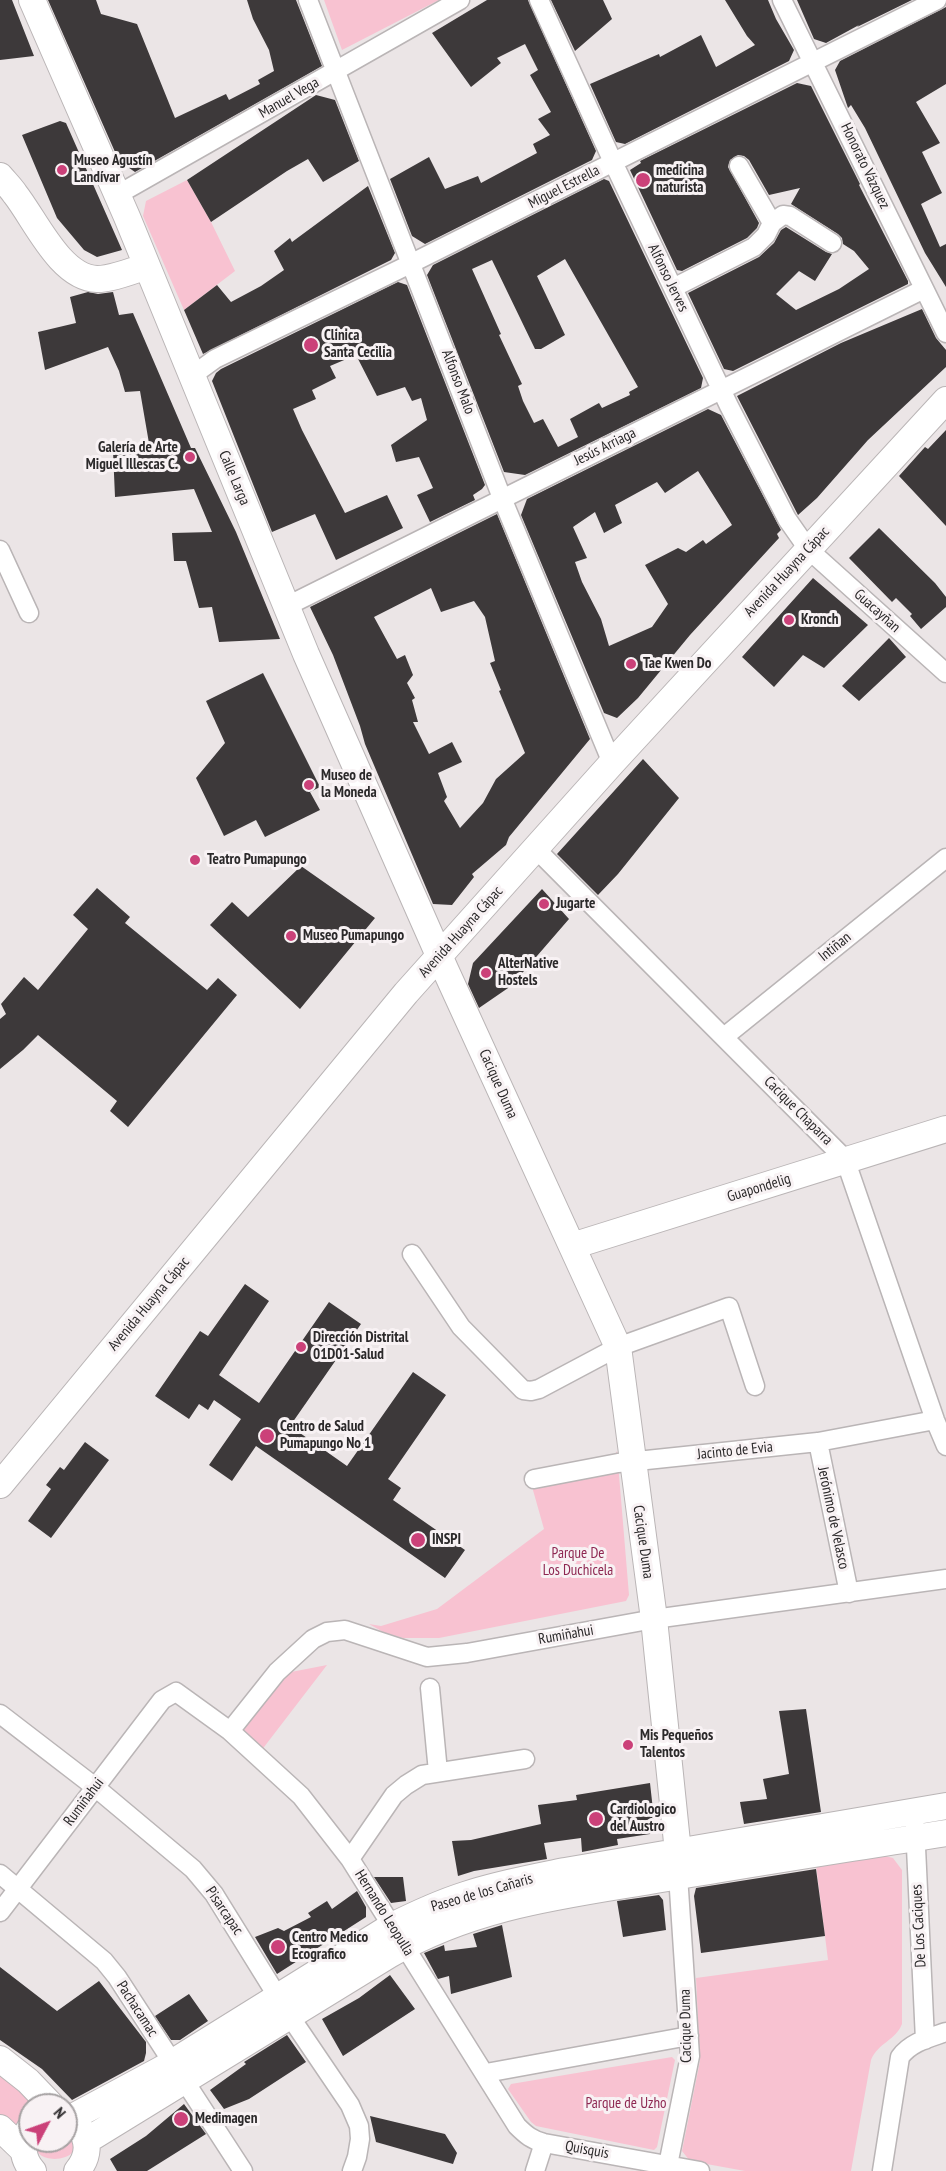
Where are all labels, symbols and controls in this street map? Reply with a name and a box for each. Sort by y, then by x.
street label: Manuel Vega [256,74,322,122]
street label: Honorato Vázquez [836,120,894,212]
place label: Museo Agustín Landívar [74,152,152,187]
street label: Miguel Estrella [525,161,603,213]
place label: medicina naturista [656,162,704,197]
marker: Museo Agustín Landívar [55,163,69,177]
marker: medicina naturista [634,171,652,189]
street label: Alfonso Jerves [644,241,692,315]
place label: Clinica Santa Cecilia [324,327,392,362]
marker: Clinica Santa Cecilia [302,336,320,354]
street label: Alfonso Malo [437,347,479,417]
street label: Jesús Arriaga [571,424,639,470]
place label: Galería de Arte Miguel Illescas C. [86,439,178,474]
street label: Calle Larga [214,448,254,508]
marker: Galería de Arte Miguel Illescas C. [183,450,197,464]
street label: Avenida Huayna Cápac [741,523,833,621]
street label: Guacayñan [850,586,904,636]
place label: Kronch [801,611,838,629]
marker: Kronch [782,613,796,627]
place label: Tae Kwen Do [643,655,711,673]
marker: Tae Kwen Do [624,657,638,671]
place label: Museo de la Moneda [321,767,377,802]
marker: Museo de la Moneda [302,778,316,792]
place label: Teatro Pumapungo [207,851,307,869]
marker: Teatro Pumapungo [188,853,202,867]
street label: Avenida Huayna Cápac [415,883,507,981]
place label: Jugarte [556,895,595,913]
marker: Jugarte [537,897,551,911]
place label: Museo Pumapungo [303,927,404,945]
street label: Intiñan [815,928,855,966]
marker: Museo Pumapungo [284,929,298,943]
place label: AlterNative Hostels [498,955,559,990]
marker: AlterNative Hostels [479,966,493,980]
street label: Cacique Duma [475,1047,521,1121]
street label: Cacique Chaparra [760,1073,836,1149]
street label: Guapondelig [725,1170,793,1206]
street label: Avenida Huayna Cápac [105,1253,193,1355]
place label: Dirección Distrital 01D01-Salud [313,1329,408,1364]
marker: Dirección Distrital 01D01-Salud [294,1340,308,1354]
place label: Centro de Salud Pumapungo No 1 [280,1418,371,1453]
marker: Centro de Salud Pumapungo No 1 [258,1427,276,1445]
street label: Jacinto de Evia [696,1438,774,1464]
street label: Jerónimo de Velasco [813,1465,853,1571]
street label: Cacique Duma [629,1504,657,1580]
marker: INSPI [409,1531,427,1549]
place label: INSPI [432,1531,461,1549]
park label: Parque De Los Duchicela [543,1545,613,1580]
street label: Rumiñahui [537,1621,595,1649]
place label: Mis Pequeños Talentos [640,1727,713,1762]
marker: Mis Pequeños Talentos [621,1738,635,1752]
street label: Rumiñahui [60,1774,108,1830]
place label: Cardiologico del Austro [610,1801,676,1836]
marker: Cardiologico del Austro [587,1810,605,1828]
street label: Hernando Leopulla [350,1867,418,1959]
street label: Paseo de los Cañaris [429,1870,535,1916]
street label: Pisarcapac [201,1883,247,1939]
street label: De Los Caciques [908,1884,930,1968]
place label: Centro Medico Ecografico [292,1929,368,1964]
marker: Centro Medico Ecografico [269,1938,287,1956]
street label: Pachacamac [112,1978,162,2040]
street label: Cacique Duma [676,1989,696,2063]
north arrow [18,2093,78,2153]
park label: Parque de Uzho [586,2095,666,2113]
text: N [50,2103,70,2122]
marker: Medimagen [172,2110,190,2128]
place label: Medimagen [195,2110,257,2128]
street label: Quisquis [564,2137,610,2163]

